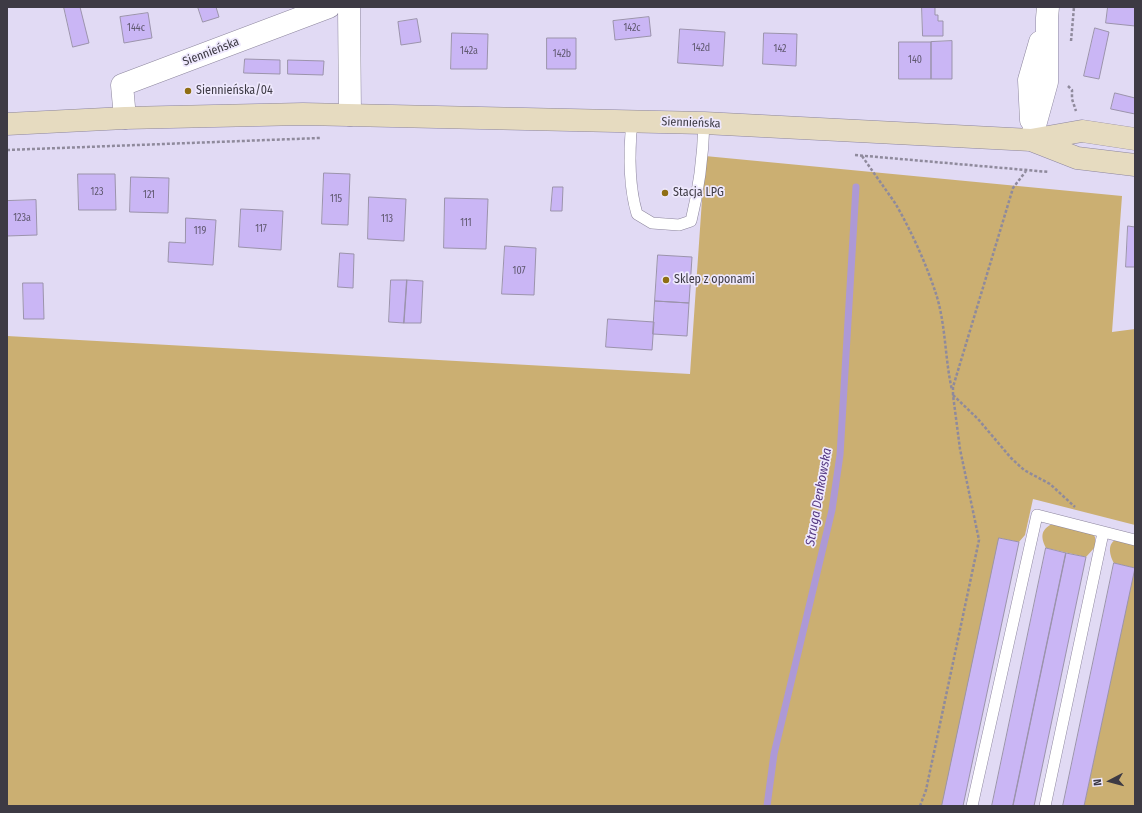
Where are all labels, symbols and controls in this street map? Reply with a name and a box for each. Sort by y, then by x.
house number: 144c [127,22,145,34]
house number: 142c [623,22,641,34]
street label: Siennieńska [181,35,241,69]
house number: 142d [692,42,710,54]
house number: 142 [773,43,787,55]
house number: 142a [460,45,478,57]
house number: 142b [553,48,571,60]
house number: 140 [908,54,922,66]
place label: Siennieńska/04 [196,84,273,98]
marker: Siennieńska/04 [183,86,193,96]
street label: Siennieńska [661,115,721,131]
house number: 123 [91,186,103,198]
place label: Stacja LPG [673,186,724,200]
marker: Stacja LPG [660,188,670,198]
house number: 121 [143,189,155,201]
house number: 115 [330,193,342,205]
house number: 123a [13,212,31,224]
house number: 113 [381,213,393,225]
house number: 111 [460,217,472,229]
house number: 117 [255,223,267,235]
house number: 119 [194,225,206,237]
house number: 107 [513,265,525,277]
place label: Sklep z oponami [674,273,755,287]
marker: Sklep z oponami [661,275,671,285]
water label: Struga Denkowska [803,447,835,547]
north arrow [1090,761,1130,801]
text: N [1091,778,1104,786]

